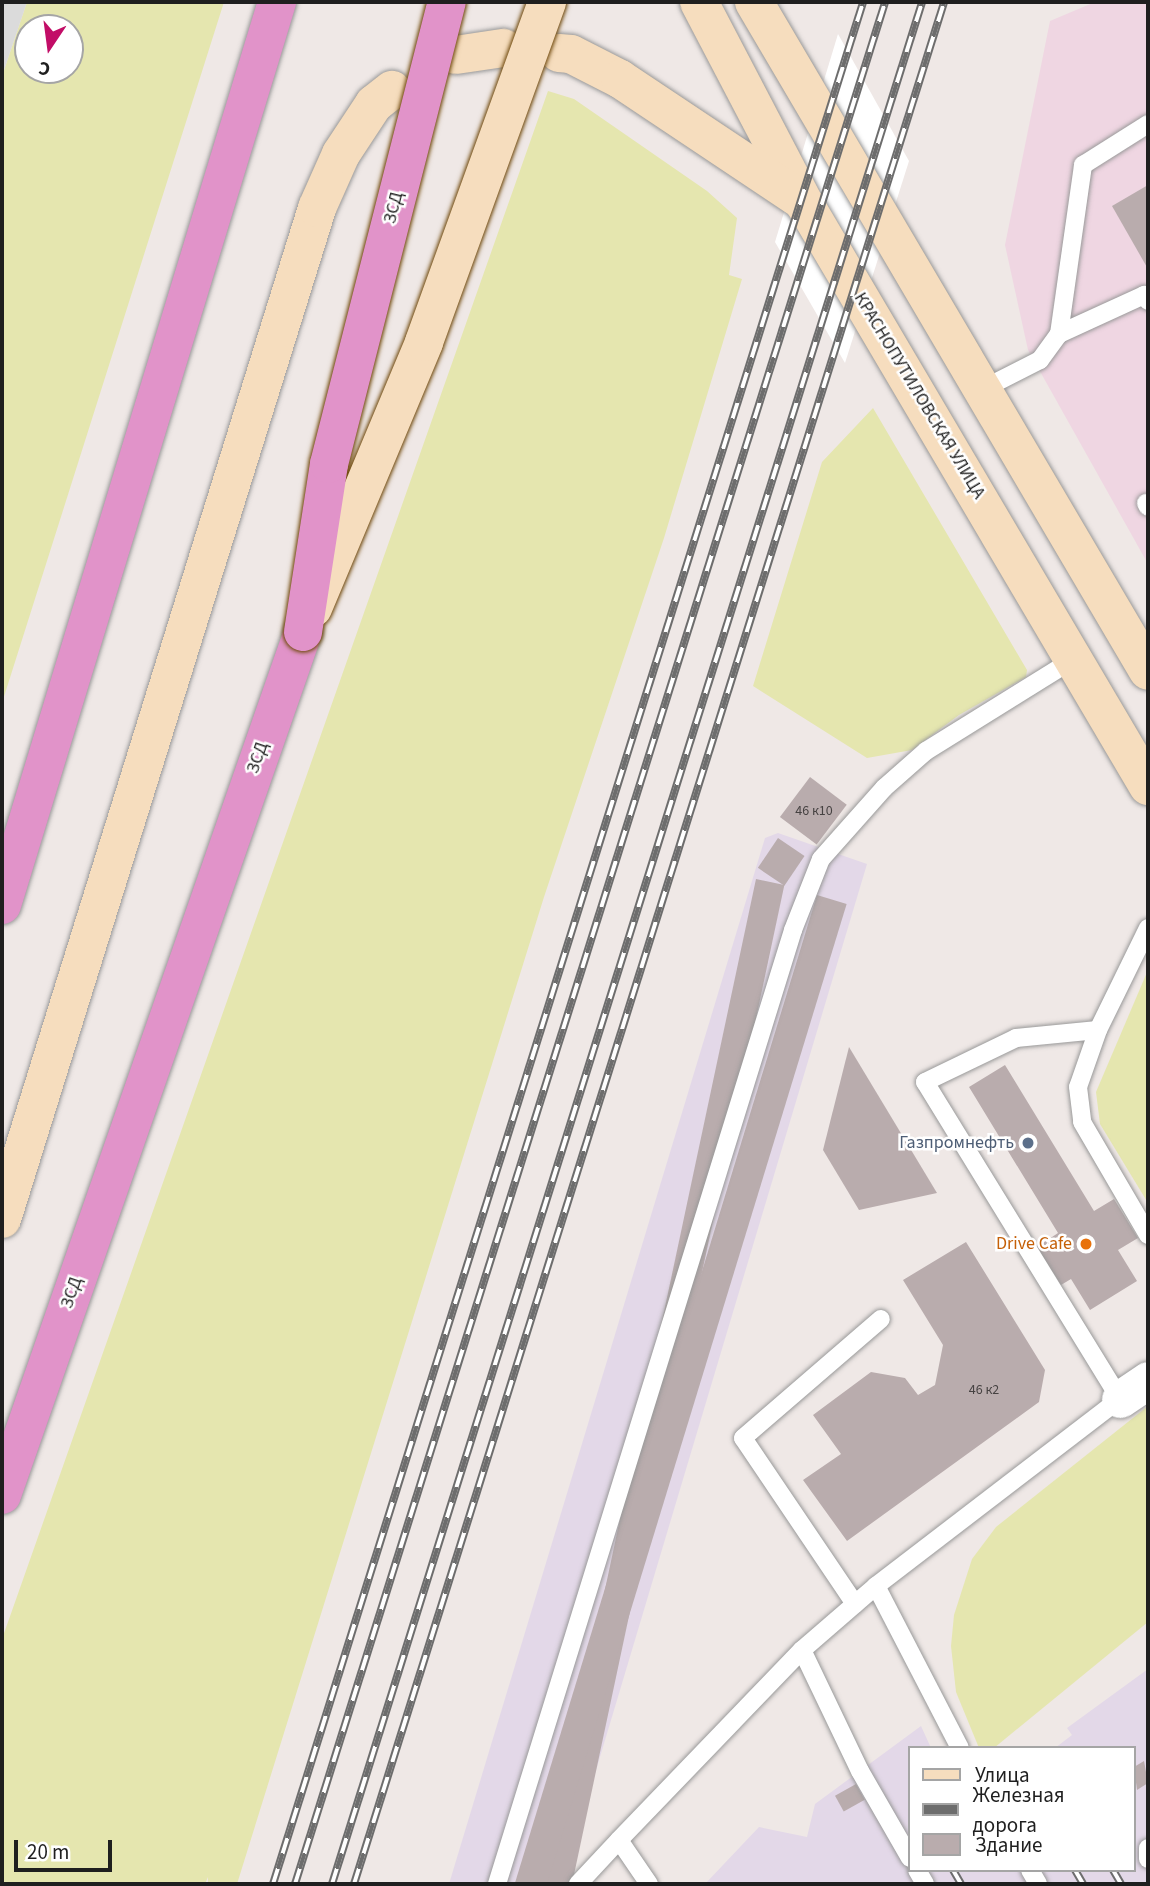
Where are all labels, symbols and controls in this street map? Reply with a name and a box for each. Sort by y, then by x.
north arrow [14,14,84,84]
text: С [36,54,53,82]
street label: ЗСД [380,190,408,226]
street label: КРАСНОПУТИЛОВСКАЯ УЛИЦА [849,289,989,503]
street label: ЗСД [243,740,273,776]
house number: 46 к10 [795,803,833,819]
place label: Газпромнефть [899,1132,1014,1154]
marker: Газпромнефть [1020,1135,1036,1151]
place label: Drive Cafe [996,1233,1072,1255]
marker: Drive Cafe [1078,1236,1094,1252]
street label: ЗСД [57,1275,87,1311]
house number: 46 к2 [969,1382,999,1398]
legend [908,1746,1136,1872]
text: Улица [975,1760,1030,1790]
text: Железная дорога [973,1780,1065,1840]
scale bar [18,1826,116,1870]
text: Здание [975,1830,1043,1860]
text: 20 m [27,1837,69,1867]

